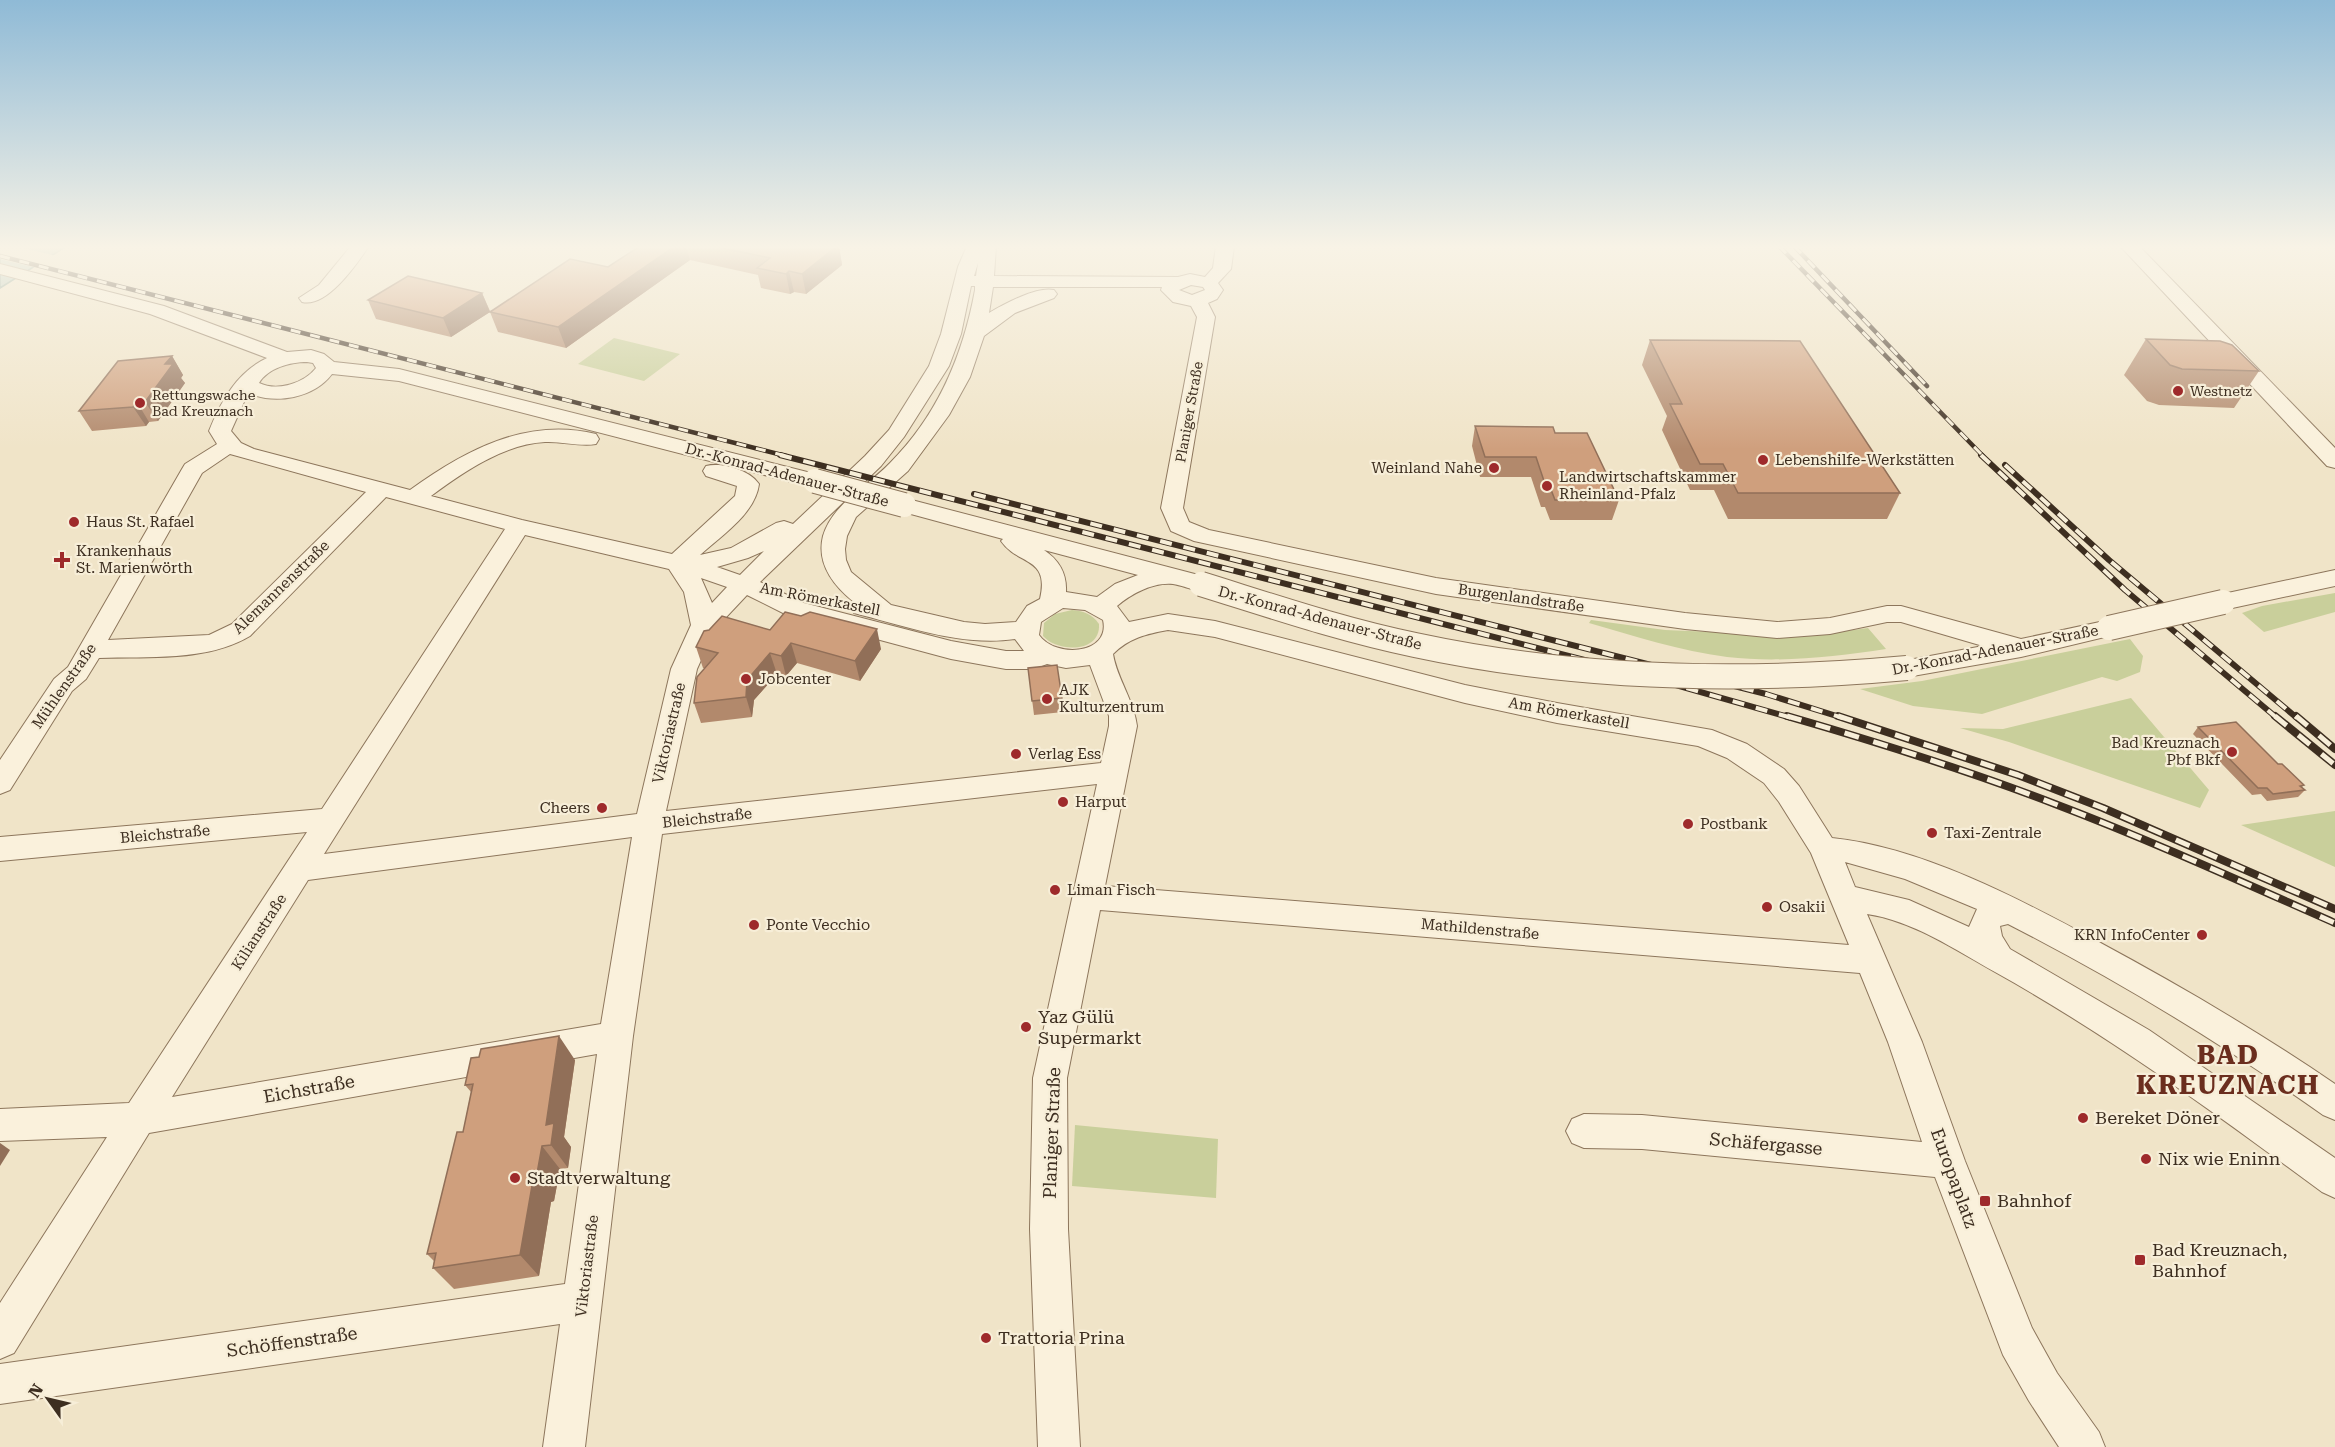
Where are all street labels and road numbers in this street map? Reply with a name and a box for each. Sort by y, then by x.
street label: Planiger Straße [1172,360,1206,464]
street label: Dr.-Konrad-Adenauer-Straße [683,439,891,511]
street label: Alemannenstraße [229,536,333,638]
street label: Am Römerkastell [758,578,882,620]
street label: Burgenlandstraße [1457,580,1585,616]
street label: Dr.-Konrad-Adenauer-Straße [1216,582,1424,654]
street label: Dr.-Konrad-Adenauer-Straße [1890,621,2100,679]
street label: Mühlenstraße [28,640,100,732]
street label: Viktoriastraße [649,681,689,785]
street label: Am Römerkastell [1507,694,1631,733]
street label: Bleichstraße [661,804,753,832]
street label: Bleichstraße [119,821,211,847]
street label: Kilianstraße [228,890,290,974]
street label: Mathildenstraße [1420,915,1540,943]
street label: Planiger Straße [1039,1067,1064,1199]
street label: Eichstraße [262,1070,356,1107]
street label: Europaplatz [1927,1125,1982,1231]
street label: Schäfergasse [1709,1128,1824,1159]
street label: Viktoriastraße [572,1214,602,1318]
street label: Schöffenstraße [225,1322,359,1361]

